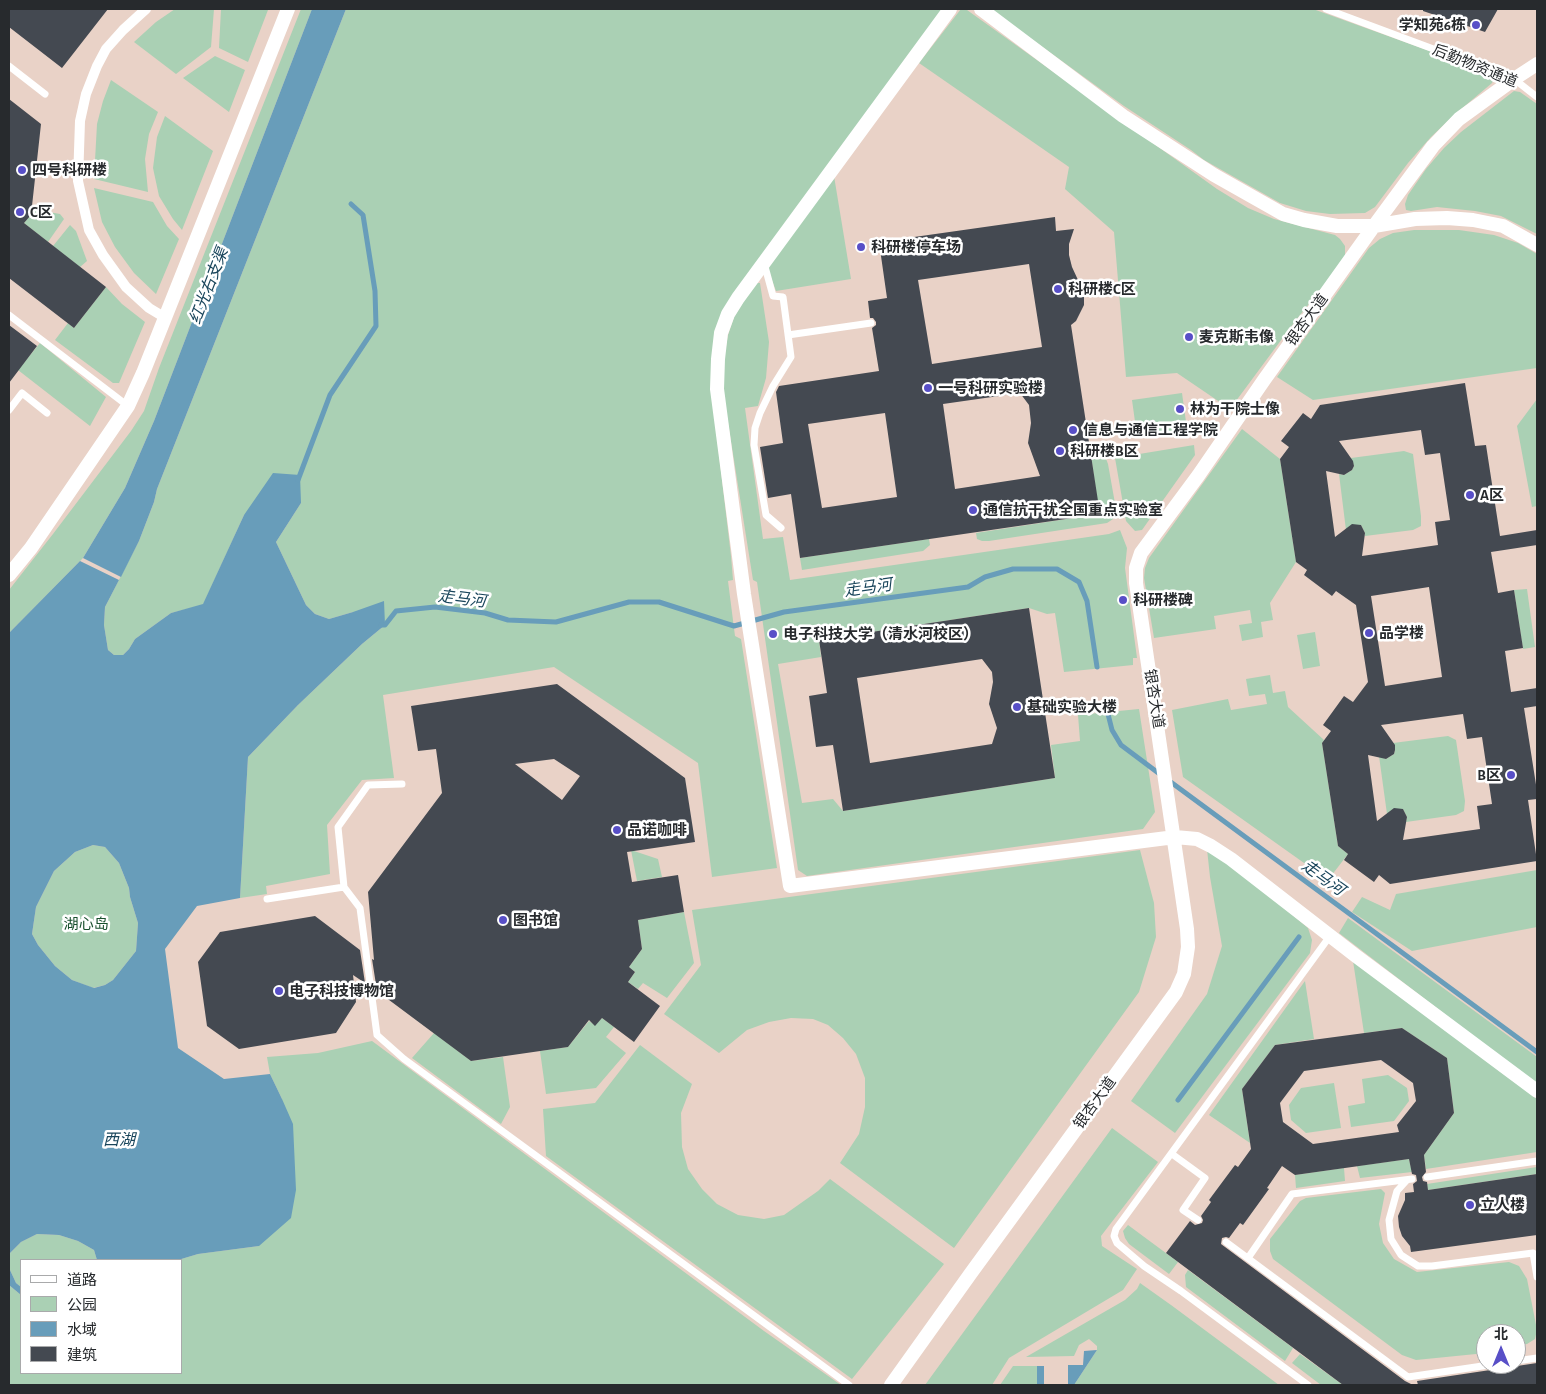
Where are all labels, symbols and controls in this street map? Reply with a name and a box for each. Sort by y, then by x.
place label: 学知苑6栋 [1399,16,1466,34]
marker: 学知苑6栋 [1470,19,1482,31]
street label: 后勤物资通道 [1430,41,1520,91]
place label: 四号科研楼 [32,161,107,179]
marker: 四号科研楼 [16,164,28,176]
place label: C区 [30,203,53,221]
marker: C区 [14,206,26,218]
place label: 科研楼停车场 [871,238,961,256]
marker: 科研楼停车场 [855,241,867,253]
water label: 红光右支渠 [186,245,232,327]
place label: 科研楼C区 [1068,280,1136,298]
marker: 科研楼C区 [1052,283,1064,295]
street label: 银杏大道 [1282,290,1332,350]
place label: 麦克斯韦像 [1199,328,1274,346]
marker: 麦克斯韦像 [1183,331,1195,343]
place label: 一号科研实验楼 [938,379,1043,397]
marker: 一号科研实验楼 [922,382,934,394]
place label: 林为干院士像 [1190,400,1280,418]
marker: 林为干院士像 [1174,403,1186,415]
place label: 信息与通信工程学院 [1083,421,1218,439]
marker: 信息与通信工程学院 [1067,424,1079,436]
place label: 科研楼B区 [1070,442,1139,460]
marker: 科研楼B区 [1054,445,1066,457]
place label: A区 [1480,486,1504,504]
marker: A区 [1464,489,1476,501]
place label: 通信抗干扰全国重点实验室 [983,501,1163,519]
marker: 通信抗干扰全国重点实验室 [967,504,979,516]
water label: 走马河 [843,575,893,601]
water label: 走马河 [437,587,487,611]
place label: 科研楼碑 [1133,591,1193,609]
marker: 科研楼碑 [1117,594,1129,606]
place label: 品学楼 [1379,624,1424,642]
place label: 电子科技大学（清水河校区） [783,625,978,643]
marker: 品学楼 [1363,627,1375,639]
marker: 电子科技大学（清水河校区） [767,628,779,640]
street label: 银杏大道 [1140,668,1168,730]
place label: 基础实验大楼 [1027,698,1117,716]
marker: 基础实验大楼 [1011,701,1023,713]
place label: B区 [1477,766,1501,784]
marker: B区 [1505,769,1517,781]
place label: 品诺咖啡 [627,821,687,839]
marker: 品诺咖啡 [611,824,623,836]
water label: 走马河 [1298,856,1348,900]
place label: 图书馆 [513,911,558,929]
marker: 图书馆 [497,914,509,926]
park label: 湖心岛 [64,915,108,933]
place label: 电子科技博物馆 [289,982,394,1000]
marker: 电子科技博物馆 [273,985,285,997]
street label: 银杏大道 [1070,1073,1120,1133]
water label: 西湖 [103,1130,135,1150]
place label: 立人楼 [1480,1196,1525,1214]
marker: 立人楼 [1464,1199,1476,1211]
legend [20,1259,182,1374]
text: 道路 [67,1273,97,1288]
text: 公园 [67,1298,97,1313]
text: 水域 [67,1323,97,1338]
north arrow [1476,1324,1526,1374]
text: 北 [1494,1328,1508,1342]
text: 建筑 [67,1348,97,1363]

